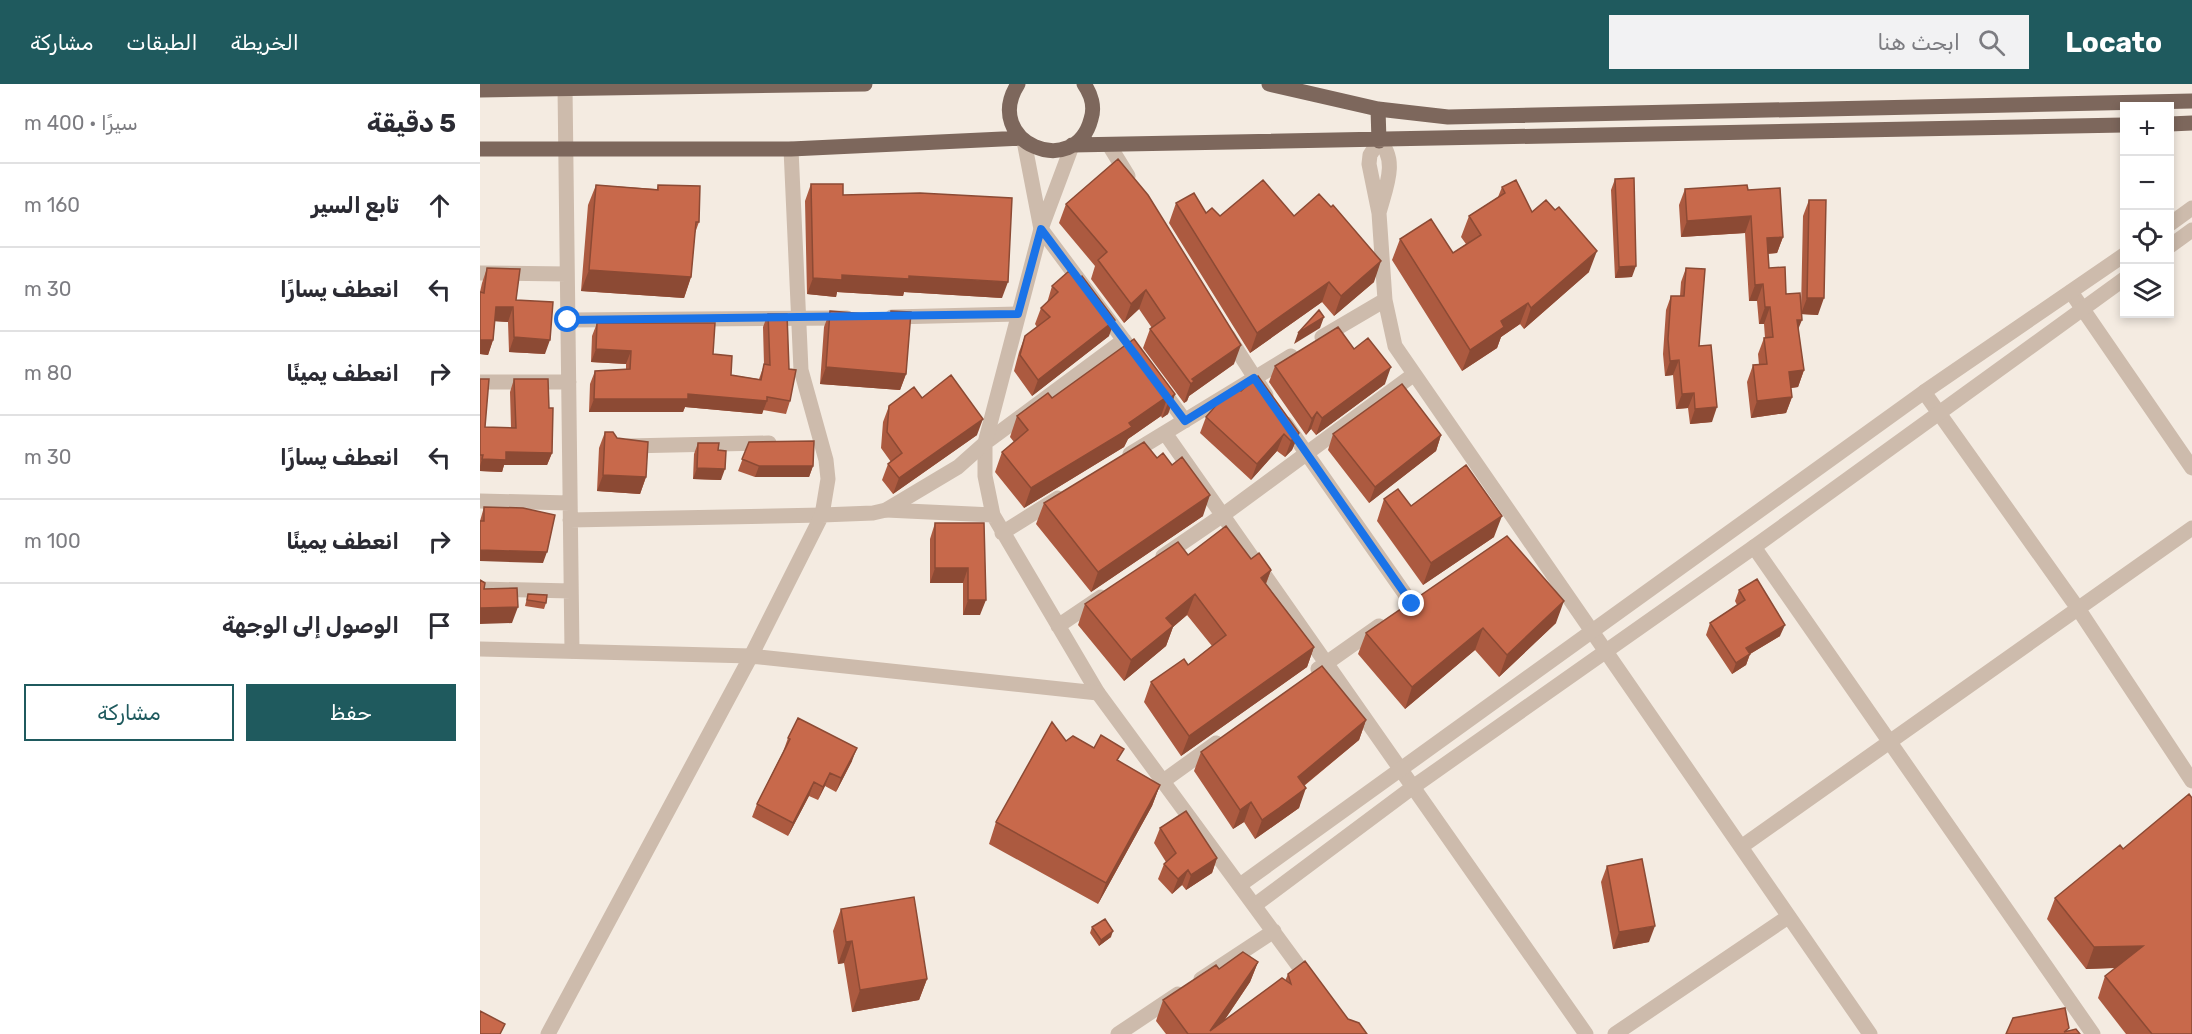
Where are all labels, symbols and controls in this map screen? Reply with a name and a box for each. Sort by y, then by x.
search box [1609,15,2029,69]
icon: search [1975,26,2008,59]
text: Locato [2065,26,2162,59]
text: ابحث هنا [1877,29,1960,56]
text: مشاركة [30,30,93,55]
text: الطبقات [126,30,198,55]
text: الخريطة [231,30,299,55]
map controls [2120,102,2174,318]
button: + [2120,102,2174,156]
text: 5 دقيقة [367,108,456,139]
text: سيرًا · 400 m [24,111,138,135]
button: − [2120,156,2174,210]
icon: ahead [423,189,456,222]
text: تابع السير [311,192,399,219]
text: 160 m [24,193,80,217]
button: locate [2120,210,2174,264]
button: layers [2120,264,2174,318]
icon: left [423,273,456,306]
text: انعطف يسارًا [280,276,399,303]
text: 30 m [24,277,71,301]
route start [554,306,580,332]
icon: right [423,357,456,390]
text: انعطف يمينًا [286,360,399,387]
text: 80 m [24,361,72,385]
icon: left [423,441,456,474]
text: انعطف يسارًا [280,444,399,471]
text: 30 m [24,445,71,469]
icon: right [423,525,456,558]
text: انعطف يمينًا [286,528,399,555]
text: 100 m [24,529,81,553]
route end [1398,590,1424,616]
icon: arrive [423,609,456,642]
text: الوصول إلى الوجهة [222,612,399,639]
button: مشاركة [24,684,234,741]
button: حفظ [246,684,456,741]

